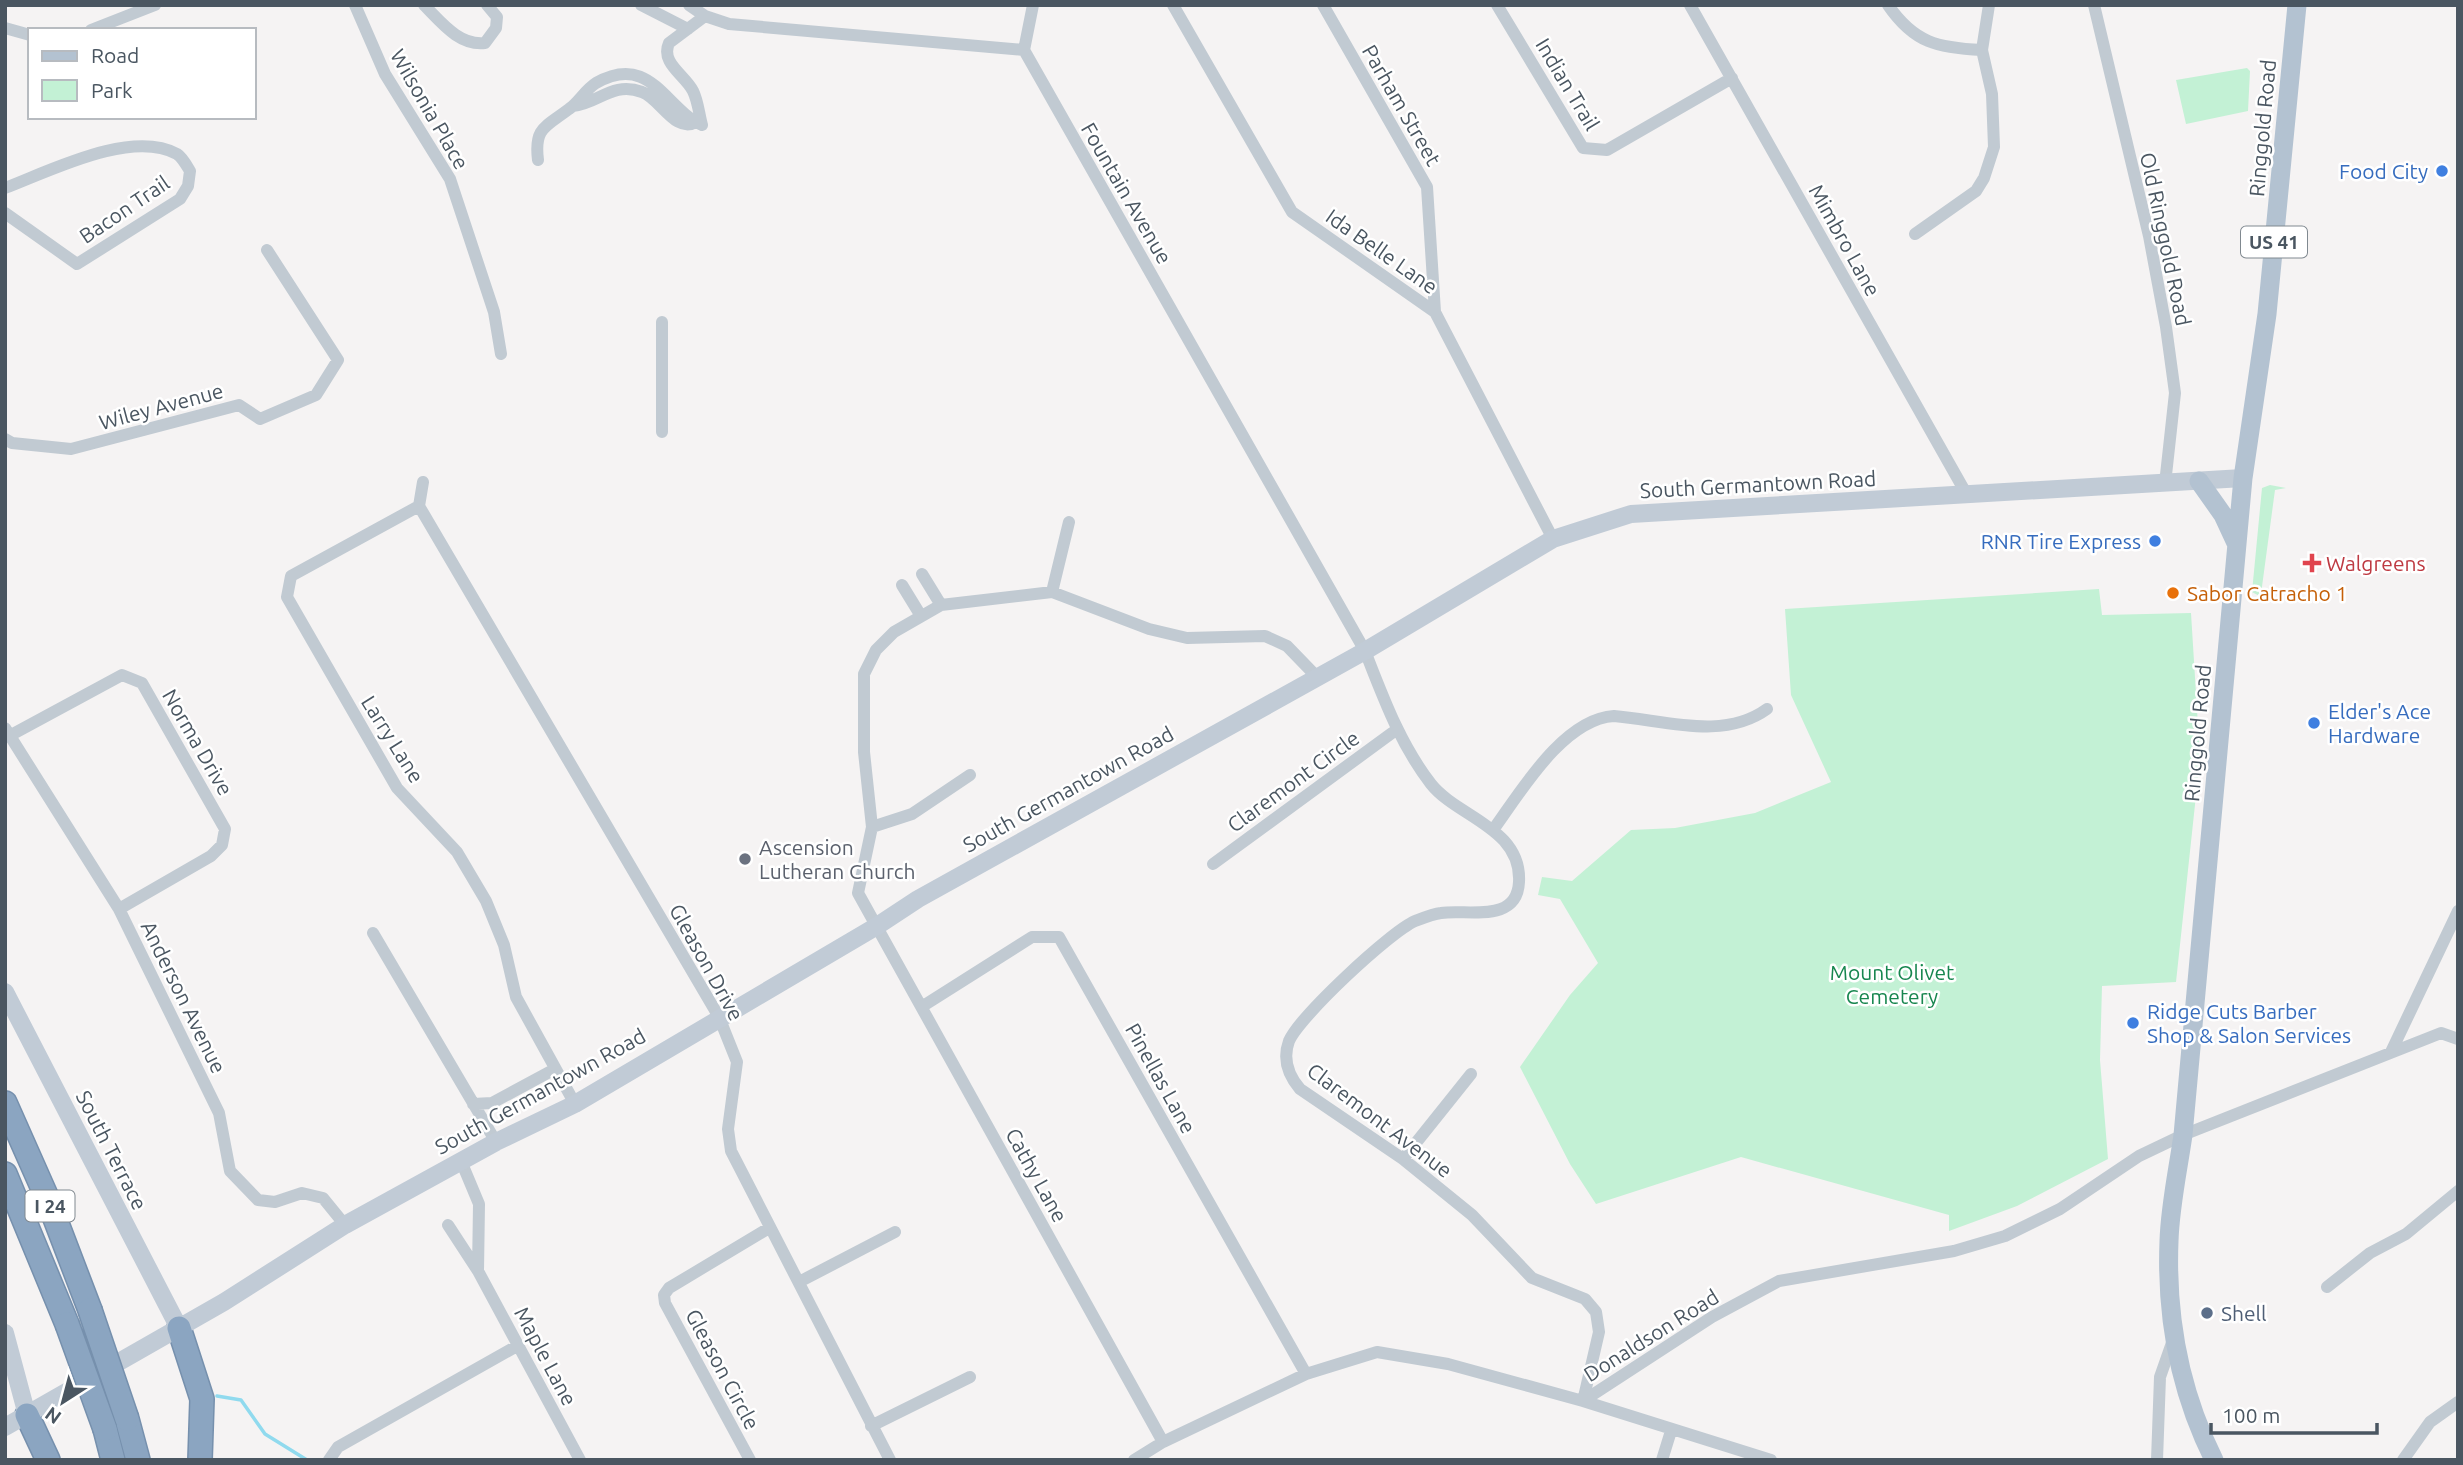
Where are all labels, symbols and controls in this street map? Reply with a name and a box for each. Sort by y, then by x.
legend [28,28,256,119]
street label: Indian Trail [1531,34,1605,134]
street label: Parham Street [1358,40,1446,170]
text: Road [91,43,139,67]
street label: Wilsonia Place [386,45,474,173]
street label: Ringgold Road [2244,58,2280,198]
text: Park [91,78,133,102]
street label: Fountain Avenue [1077,118,1177,268]
street label: Old Ringgold Road [2136,150,2196,328]
place label: Food City [2339,159,2428,183]
marker: Food City [2434,163,2450,179]
street label: Bacon Trail [75,170,173,248]
street label: Mimbro Lane [1804,180,1886,300]
street label: Ida Belle Lane [1322,204,1442,298]
road number: US 41 [2241,226,2307,258]
street label: Wiley Avenue [96,378,226,434]
street label: South Germantown Road [1639,466,1877,502]
place label: RNR Tire Express [1981,529,2141,553]
marker: RNR Tire Express [2147,533,2163,549]
place label: Walgreens [2326,551,2426,575]
marker: Walgreens [2304,555,2320,571]
place label: Sabor Catracho 1 [2187,581,2348,605]
marker: Sabor Catracho 1 [2165,585,2181,601]
street label: Ringgold Road [2179,663,2215,803]
street label: Norma Drive [158,685,238,799]
street label: Larry Lane [357,691,429,787]
place label: Elder's Ace Hardware [2328,699,2431,747]
marker: Elder's Ace Hardware [2306,715,2322,731]
street label: South Germantown Road [959,721,1177,857]
street label: Claremont Circle [1222,725,1364,837]
place label: Ascension Lutheran Church [759,835,916,883]
marker: Ascension Lutheran Church [737,851,753,867]
street label: Gleason Drive [665,899,749,1025]
street label: Anderson Avenue [137,917,231,1077]
park label: Mount Olivet Cemetery [1830,960,1954,1008]
place label: Ridge Cuts Barber Shop & Salon Services [2147,999,2351,1047]
marker: Ridge Cuts Barber Shop & Salon Services [2125,1015,2141,1031]
street label: Pinellas Lane [1121,1019,1201,1137]
street label: South Germantown Road [431,1023,649,1159]
street label: Claremont Avenue [1303,1058,1457,1182]
street label: South Terrace [72,1086,152,1214]
street label: Cathy Lane [1001,1124,1073,1226]
road number: I 24 [26,1190,74,1222]
street label: Donaldson Road [1579,1284,1723,1386]
place label: Shell [2221,1301,2267,1325]
street label: Maple Lane [510,1303,582,1409]
street label: Gleason Circle [681,1305,765,1433]
marker: Shell [2199,1305,2215,1321]
north arrow [28,1367,98,1437]
scale bar [2211,1392,2377,1436]
text: N [41,1403,65,1429]
text: 100 m [2222,1403,2280,1427]

